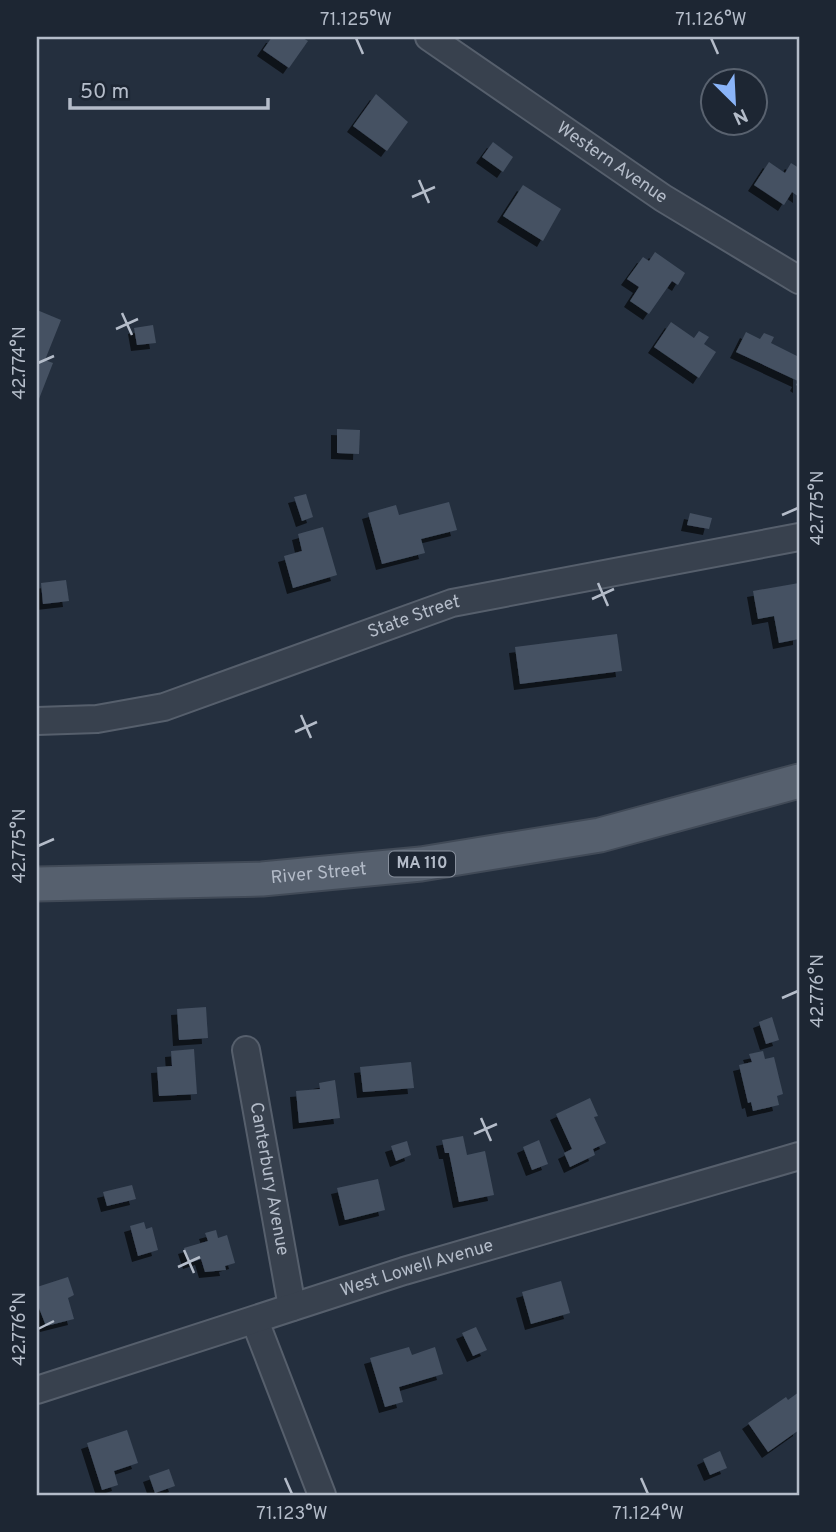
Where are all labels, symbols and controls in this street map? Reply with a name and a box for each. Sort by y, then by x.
text: 71.125°W [320,9,392,32]
text: 71.126°W [675,9,747,32]
scale bar [70,66,268,110]
north arrow [700,66,770,136]
text: 50 m [80,79,129,106]
text: N [729,102,751,129]
street label: Western Avenue [552,117,672,209]
text: 42.774°N [9,326,32,400]
text: 42.775°N [807,470,830,546]
street label: State Street [365,590,462,644]
text: 42.775°N [9,808,32,884]
road number: MA 110 [389,852,455,876]
street label: River Street [270,858,368,890]
text: 42.776°N [807,954,830,1028]
street label: Canterbury Avenue [244,1100,294,1258]
street label: West Lowell Avenue [337,1234,496,1302]
text: 42.776°N [9,1292,32,1366]
text: 71.123°W [256,1503,328,1526]
text: 71.124°W [612,1503,684,1526]

